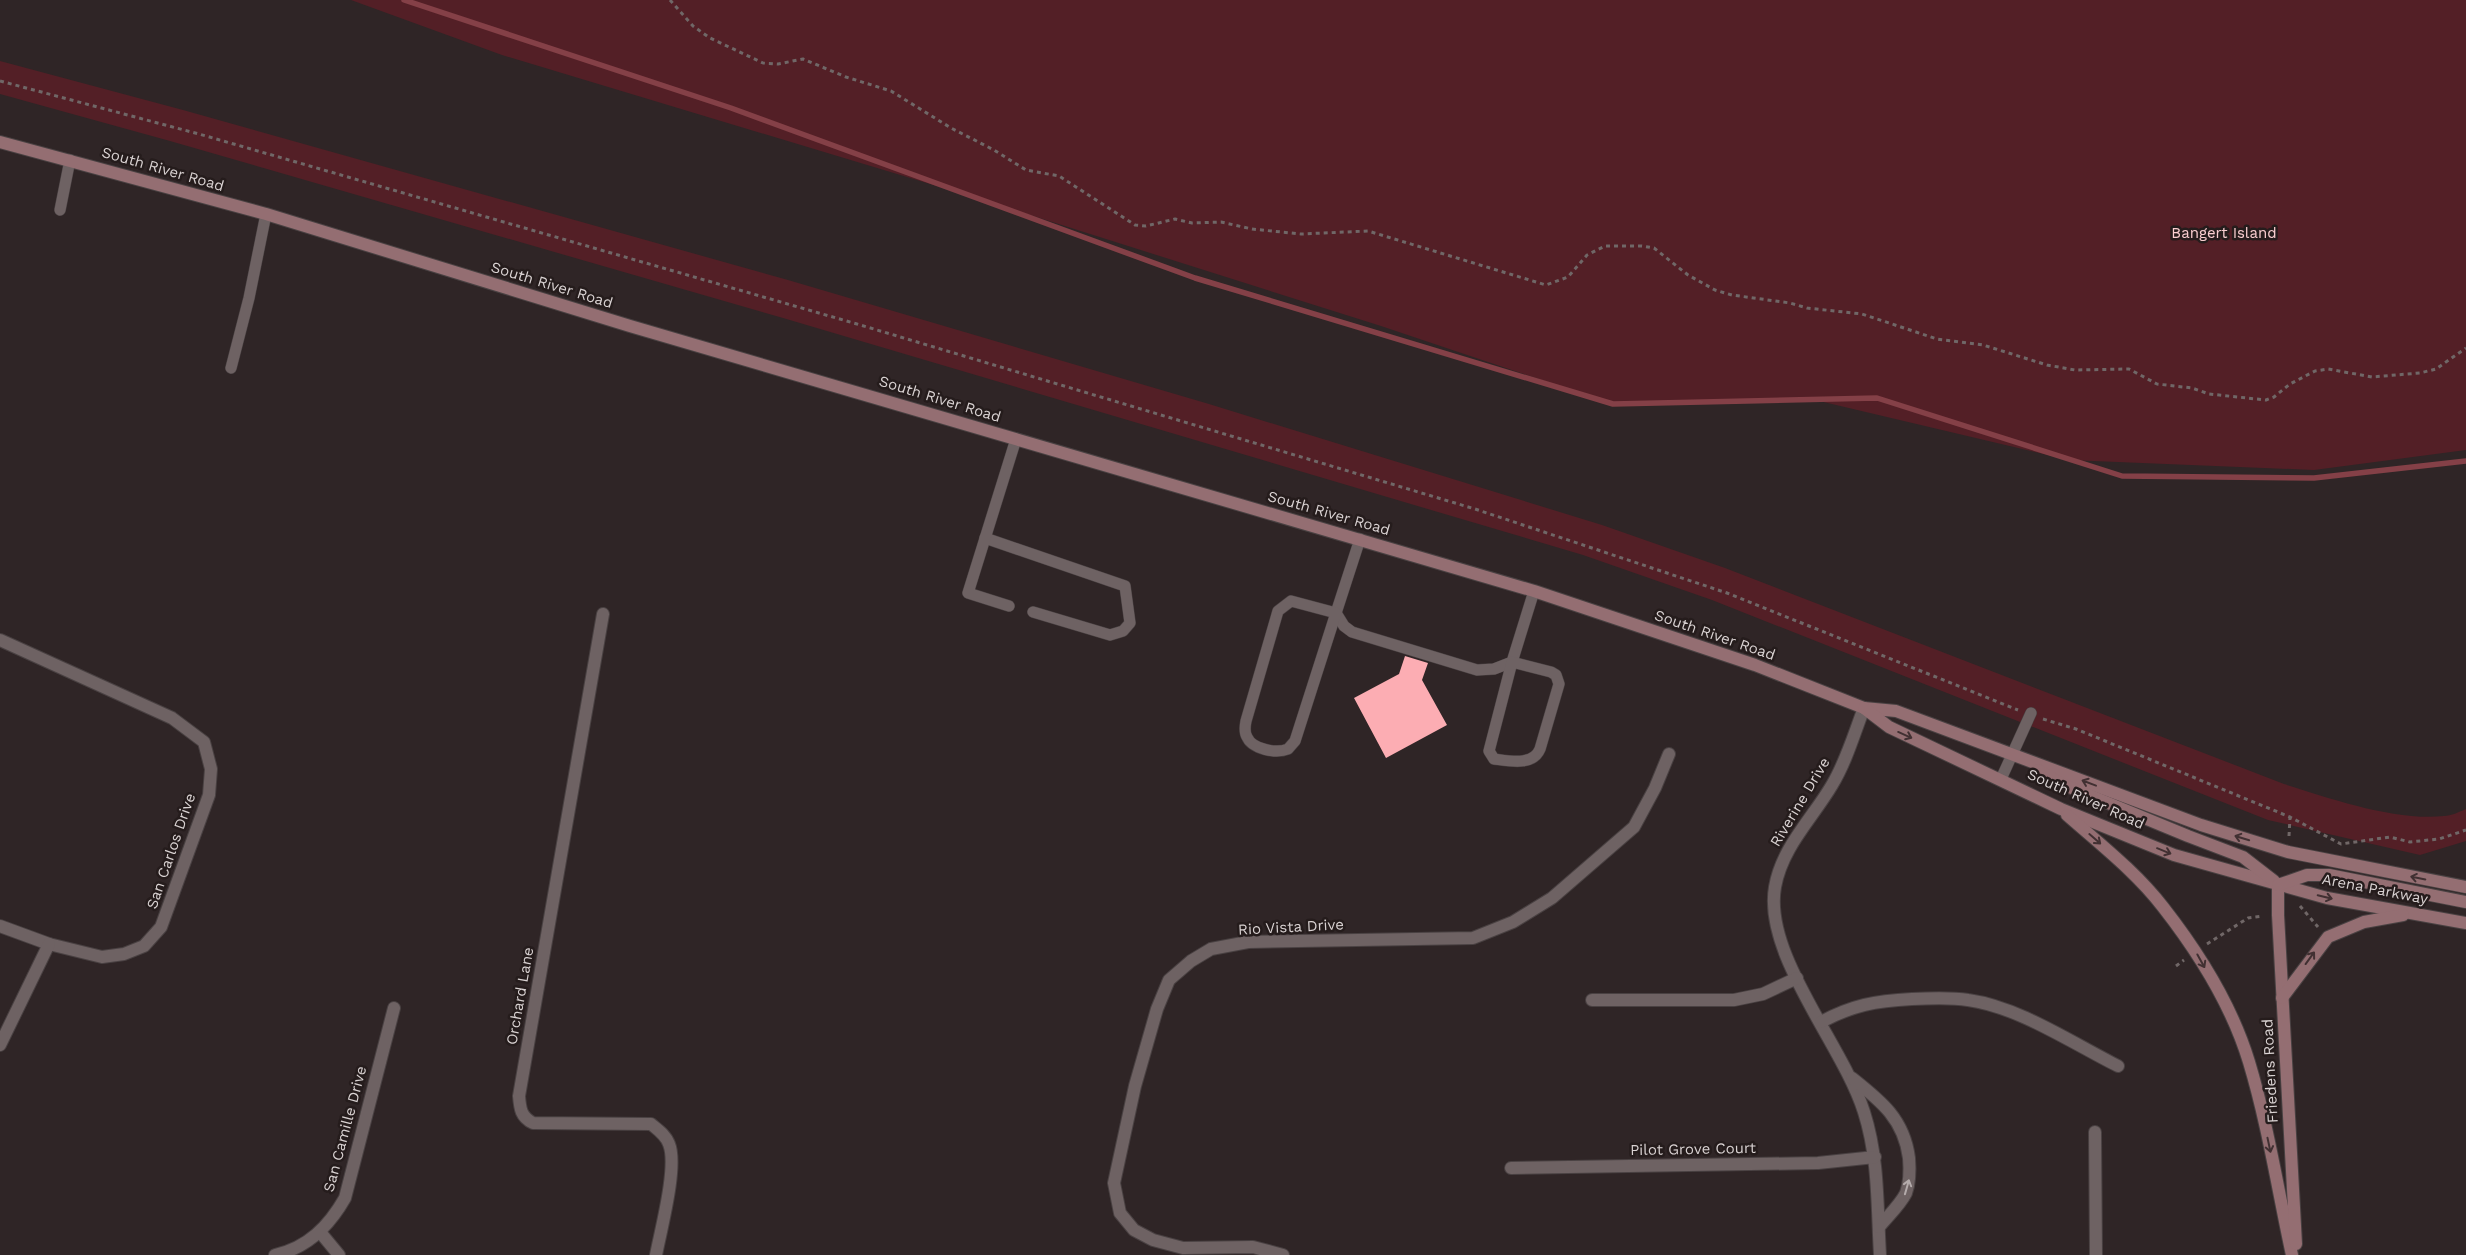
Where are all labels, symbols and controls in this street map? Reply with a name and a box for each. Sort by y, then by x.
street label: South River Road [100,143,226,195]
park label: Bangert Island [2171,224,2277,242]
street label: South River Road [489,258,615,312]
street label: South River Road [877,372,1003,426]
street label: South River Road [1266,487,1392,539]
street label: South River Road [1652,606,1778,664]
one-way arrow [1897,730,1912,740]
street label: Riverine Drive [1766,754,1834,850]
street label: South River Road [2025,765,2147,833]
one-way arrow [2082,777,2097,787]
street label: San Carlos Drive [143,791,199,911]
one-way arrow [2234,832,2250,842]
one-way arrow [2088,833,2101,845]
one-way arrow [2156,847,2171,857]
street label: Arena Parkway [2321,870,2430,908]
one-way arrow [2411,873,2427,882]
one-way arrow [2317,893,2333,902]
street label: Rio Vista Drive [1238,915,1344,939]
street label: Orchard Lane [503,946,537,1046]
one-way arrow [2305,952,2316,965]
one-way arrow [2197,953,2206,968]
street label: Friedens Road [2258,1018,2282,1124]
street label: San Camille Drive [320,1064,370,1194]
one-way arrow [2264,1137,2274,1153]
street label: Pilot Grove Court [1630,1139,1757,1159]
one-way arrow [1902,1179,1912,1195]

